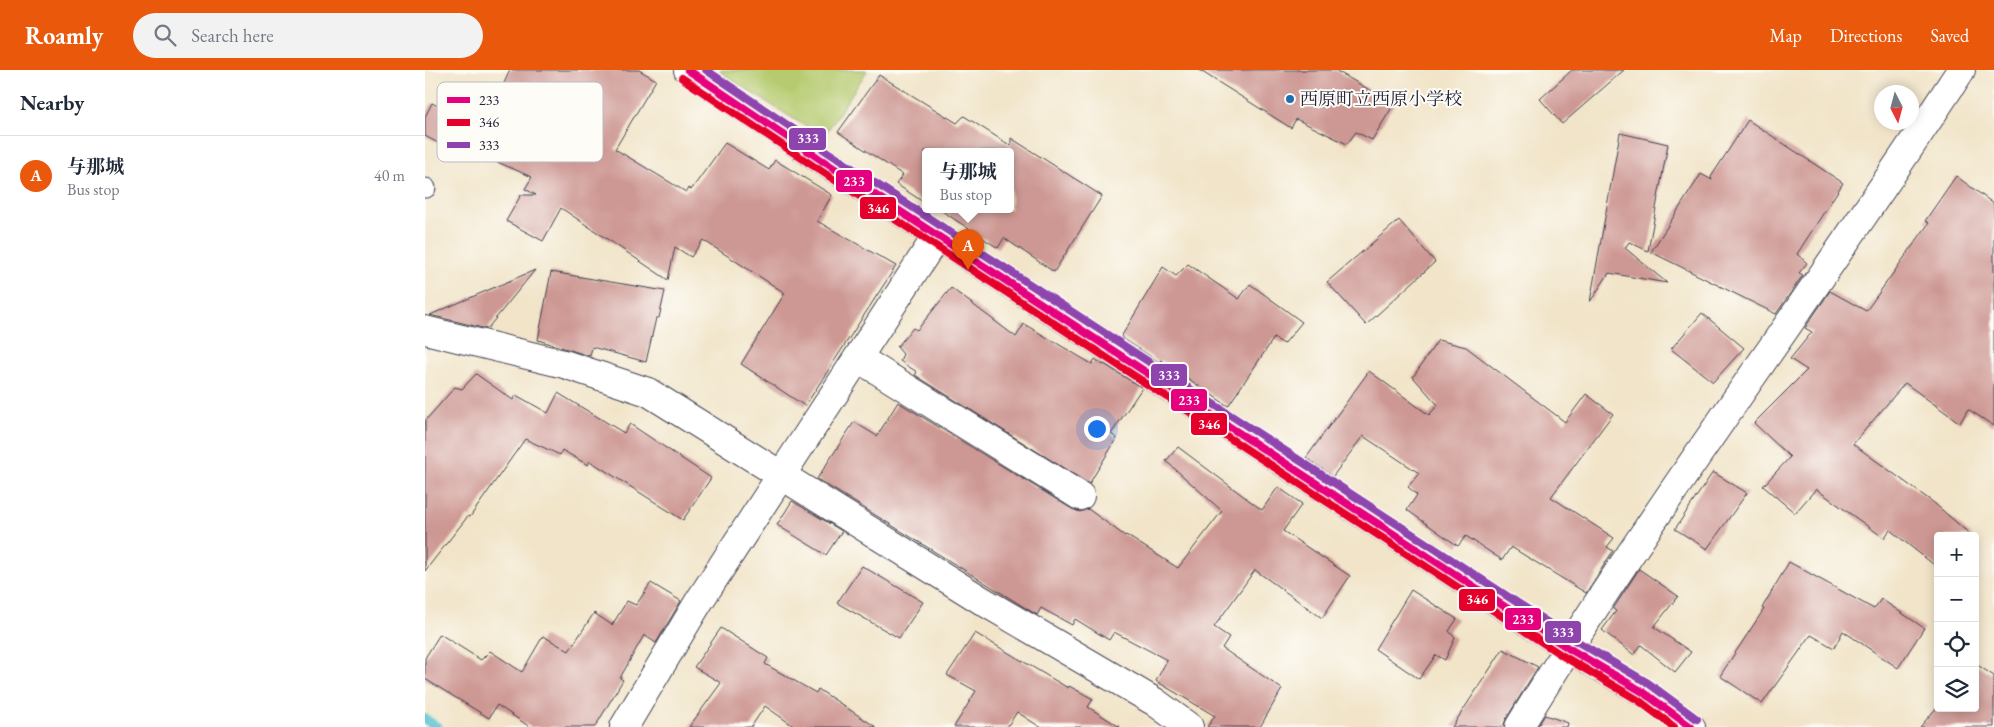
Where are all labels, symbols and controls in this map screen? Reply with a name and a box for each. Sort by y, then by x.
search box [133,13,483,58]
text: Roamly [25,20,103,51]
icon: search [151,21,179,49]
text: Search here [191,23,274,48]
text: Map [1770,24,1802,47]
text: Directions [1830,24,1902,47]
text: Saved [1930,24,1969,47]
legend [437,82,603,162]
north arrow [1874,85,1919,130]
place label: 西原町立西原小学校 [1300,87,1462,110]
text: Nearby [20,89,84,116]
text: 233 [479,91,499,109]
marker: 西原町立西原小学校 [1284,93,1296,105]
text: 346 [479,113,499,131]
line badge: 333 [788,127,827,151]
text: 333 [797,129,819,147]
text: 333 [479,136,499,154]
popup [922,148,1014,213]
text: 与那城 [67,154,124,179]
text: 与那城 [939,159,997,184]
text: A [30,165,42,186]
text: 40 m [374,165,405,186]
line badge: 233 [835,169,873,193]
text: 233 [843,172,865,190]
text: Bus stop [67,179,120,200]
text: Bus stop [939,184,992,205]
line badge: 346 [859,196,897,220]
text: 346 [867,199,890,217]
pin: A [952,229,984,270]
line badge: 333 [1150,363,1188,387]
text: 333 [1158,366,1180,384]
line badge: 233 [1170,388,1208,412]
text: 233 [1178,391,1200,409]
line badge: 346 [1190,412,1228,436]
text: 346 [1198,415,1221,433]
your location [1084,416,1110,442]
map controls [1934,532,1979,712]
button: + [1934,532,1979,577]
button: − [1934,577,1979,622]
line badge: 346 [1458,588,1496,612]
text: 346 [1466,590,1489,608]
line badge: 233 [1504,607,1542,631]
text: 233 [1512,610,1534,628]
line badge: 333 [1544,620,1582,644]
button: locate [1934,622,1979,667]
text: 333 [1552,623,1574,641]
button: layers [1934,667,1979,712]

